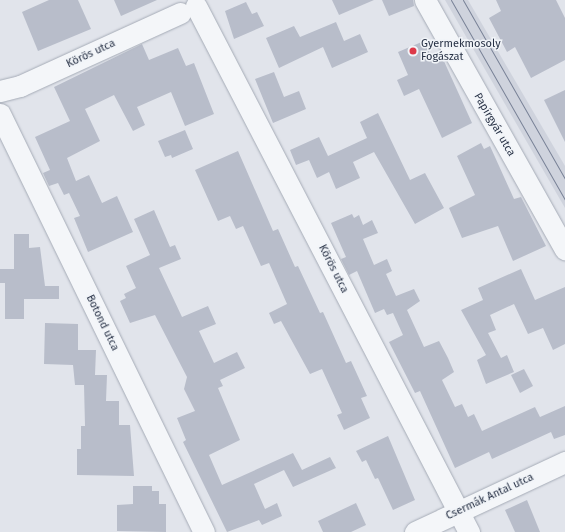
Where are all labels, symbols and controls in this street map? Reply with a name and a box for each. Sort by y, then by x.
street label: Körös utca [64,37,118,71]
place label: Gyermekmosoly Fogászat [421,38,501,64]
marker: Gyermekmosoly Fogászat [408,46,418,56]
street label: Papírgyár utca [471,91,517,159]
street label: Körös utca [315,243,351,295]
street label: Botond utca [83,293,121,353]
street label: Csermák Antal utca [444,471,536,523]

